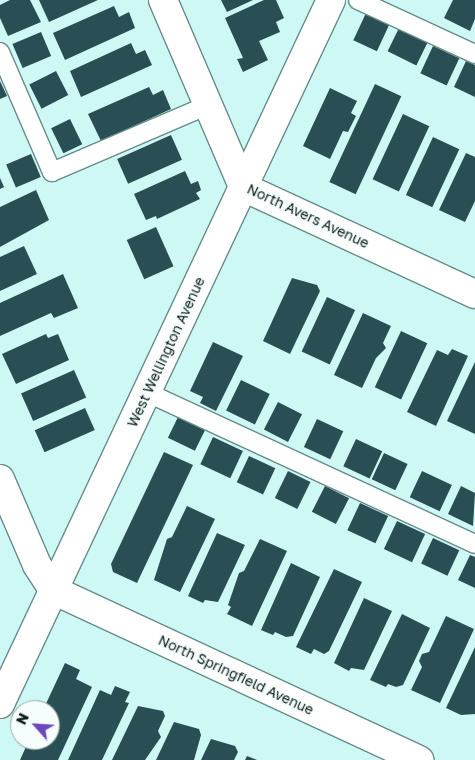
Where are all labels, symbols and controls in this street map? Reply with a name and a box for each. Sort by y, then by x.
street label: North Avers Avenue [244,180,372,252]
street label: West Wellington Avenue [124,274,208,430]
street label: North Springfield Avenue [156,632,316,718]
north arrow [10,700,60,750]
text: N [12,710,32,727]

